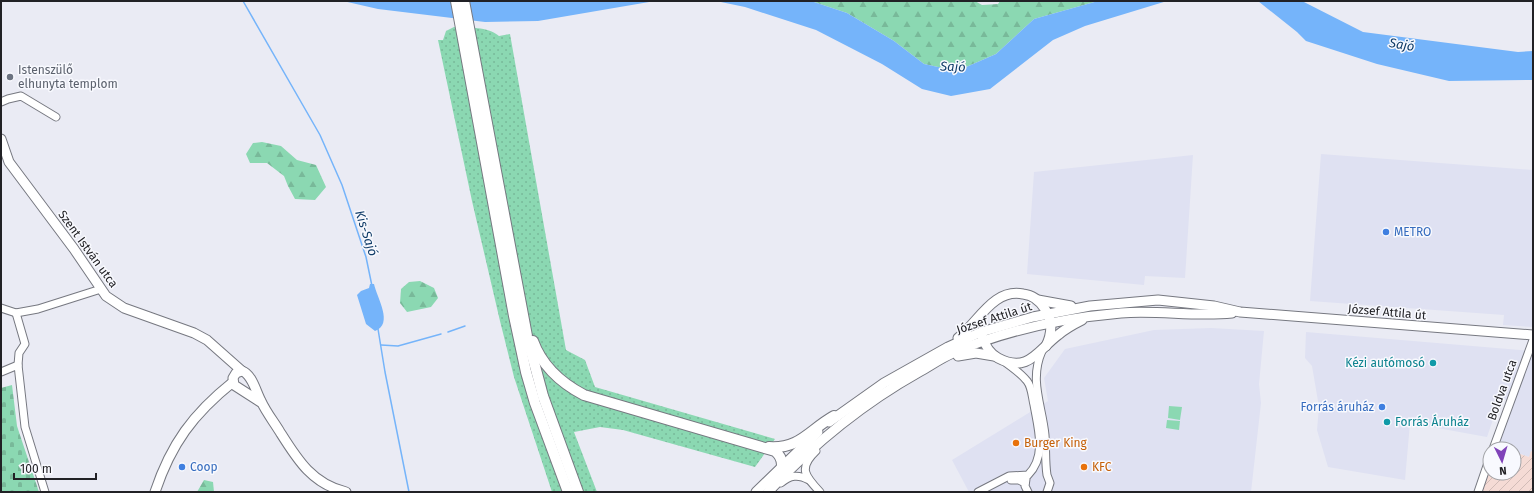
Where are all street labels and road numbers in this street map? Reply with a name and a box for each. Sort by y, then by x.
street label: Szent István utca [55,208,121,290]
street label: József Attila út [955,299,1034,337]
street label: József Attila út [1347,302,1427,322]
street label: Boldva utca [1485,358,1519,422]

